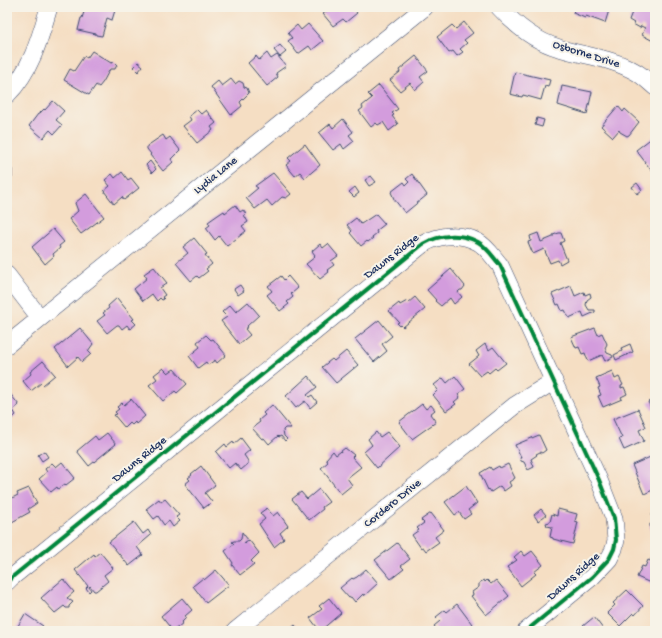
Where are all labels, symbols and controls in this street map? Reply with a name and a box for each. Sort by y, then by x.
street label: Osborne Drive [551,38,622,72]
street label: Lydia Lane [191,154,241,198]
street label: Dawns Ridge [361,231,423,283]
street label: Dawns Ridge [109,433,171,487]
street label: Cordero Drive [362,476,425,531]
street label: Dawns Ridge [544,549,604,605]

